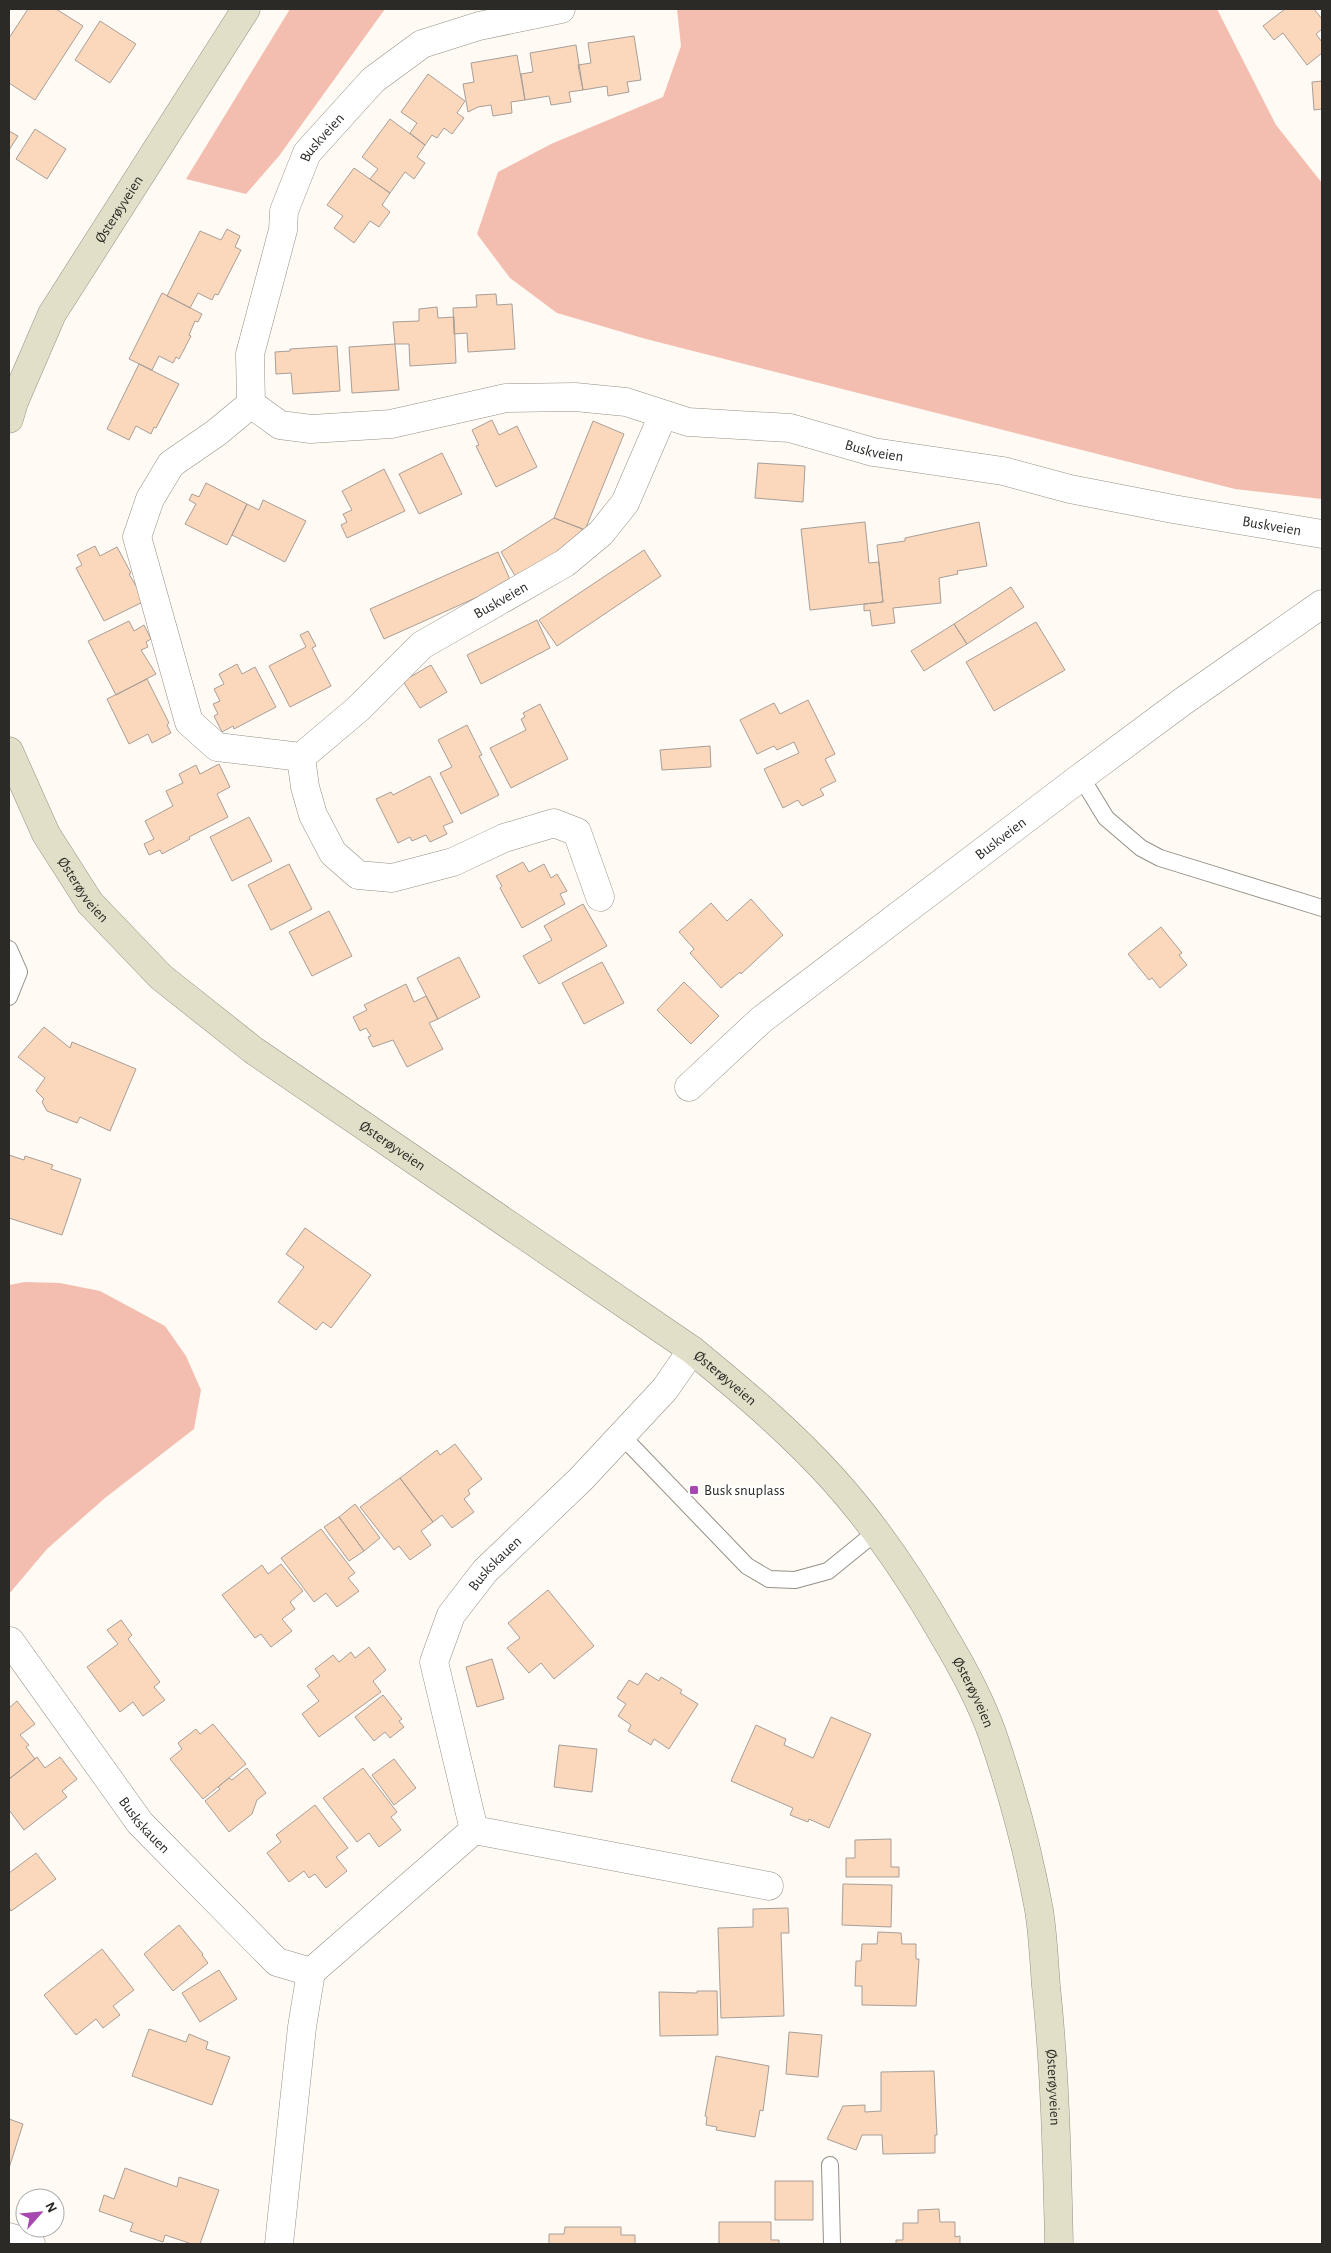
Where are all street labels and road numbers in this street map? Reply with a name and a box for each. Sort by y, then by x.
street label: Buskveien [297,110,347,164]
street label: Østerøyveien [92,173,146,246]
street label: Buskveien [843,437,904,464]
street label: Buskveien [1241,514,1302,538]
street label: Buskveien [471,579,530,622]
street label: Buskveien [973,815,1029,863]
street label: Østerøyveien [55,855,111,925]
street label: Østerøyveien [357,1118,428,1174]
street label: Østerøyveien [691,1348,759,1409]
street label: Buskskauen [466,1533,524,1594]
street label: Østerøyveien [950,1655,996,1730]
street label: Buskskauen [116,1794,172,1856]
street label: Østerøyveien [1044,2049,1063,2126]

